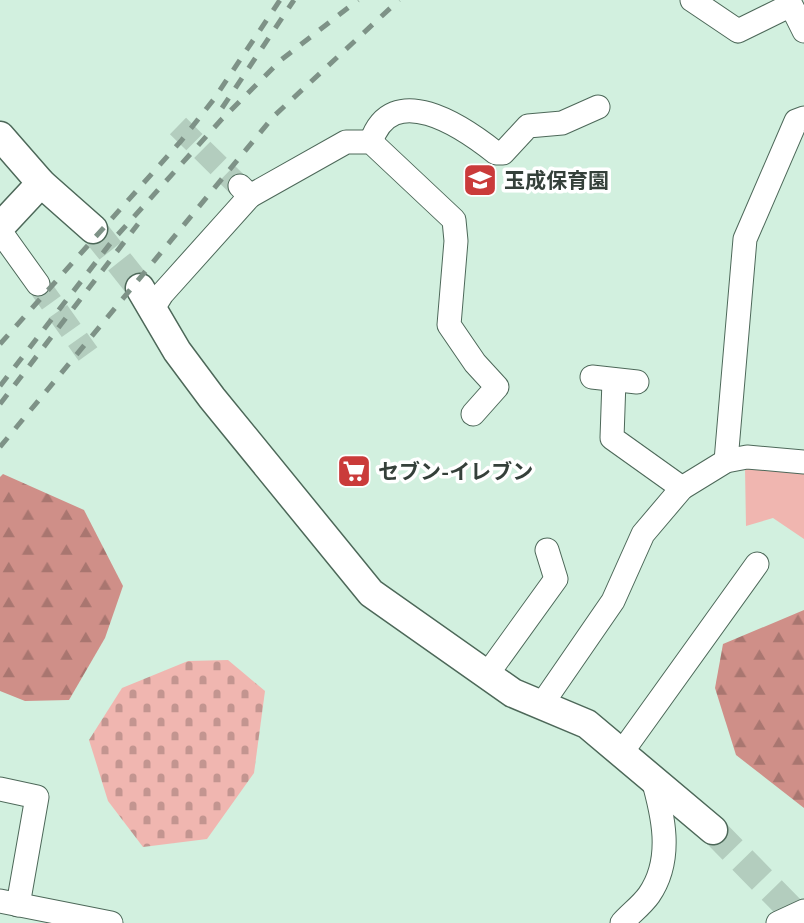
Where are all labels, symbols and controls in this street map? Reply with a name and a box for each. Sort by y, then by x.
school or university icon: 玉成保育園 [461,161,499,199]
place label: 玉成保育園 [504,168,609,193]
supermarket icon: セブン-イレブン [335,452,373,490]
place label: セブン-イレブン [378,459,533,484]

